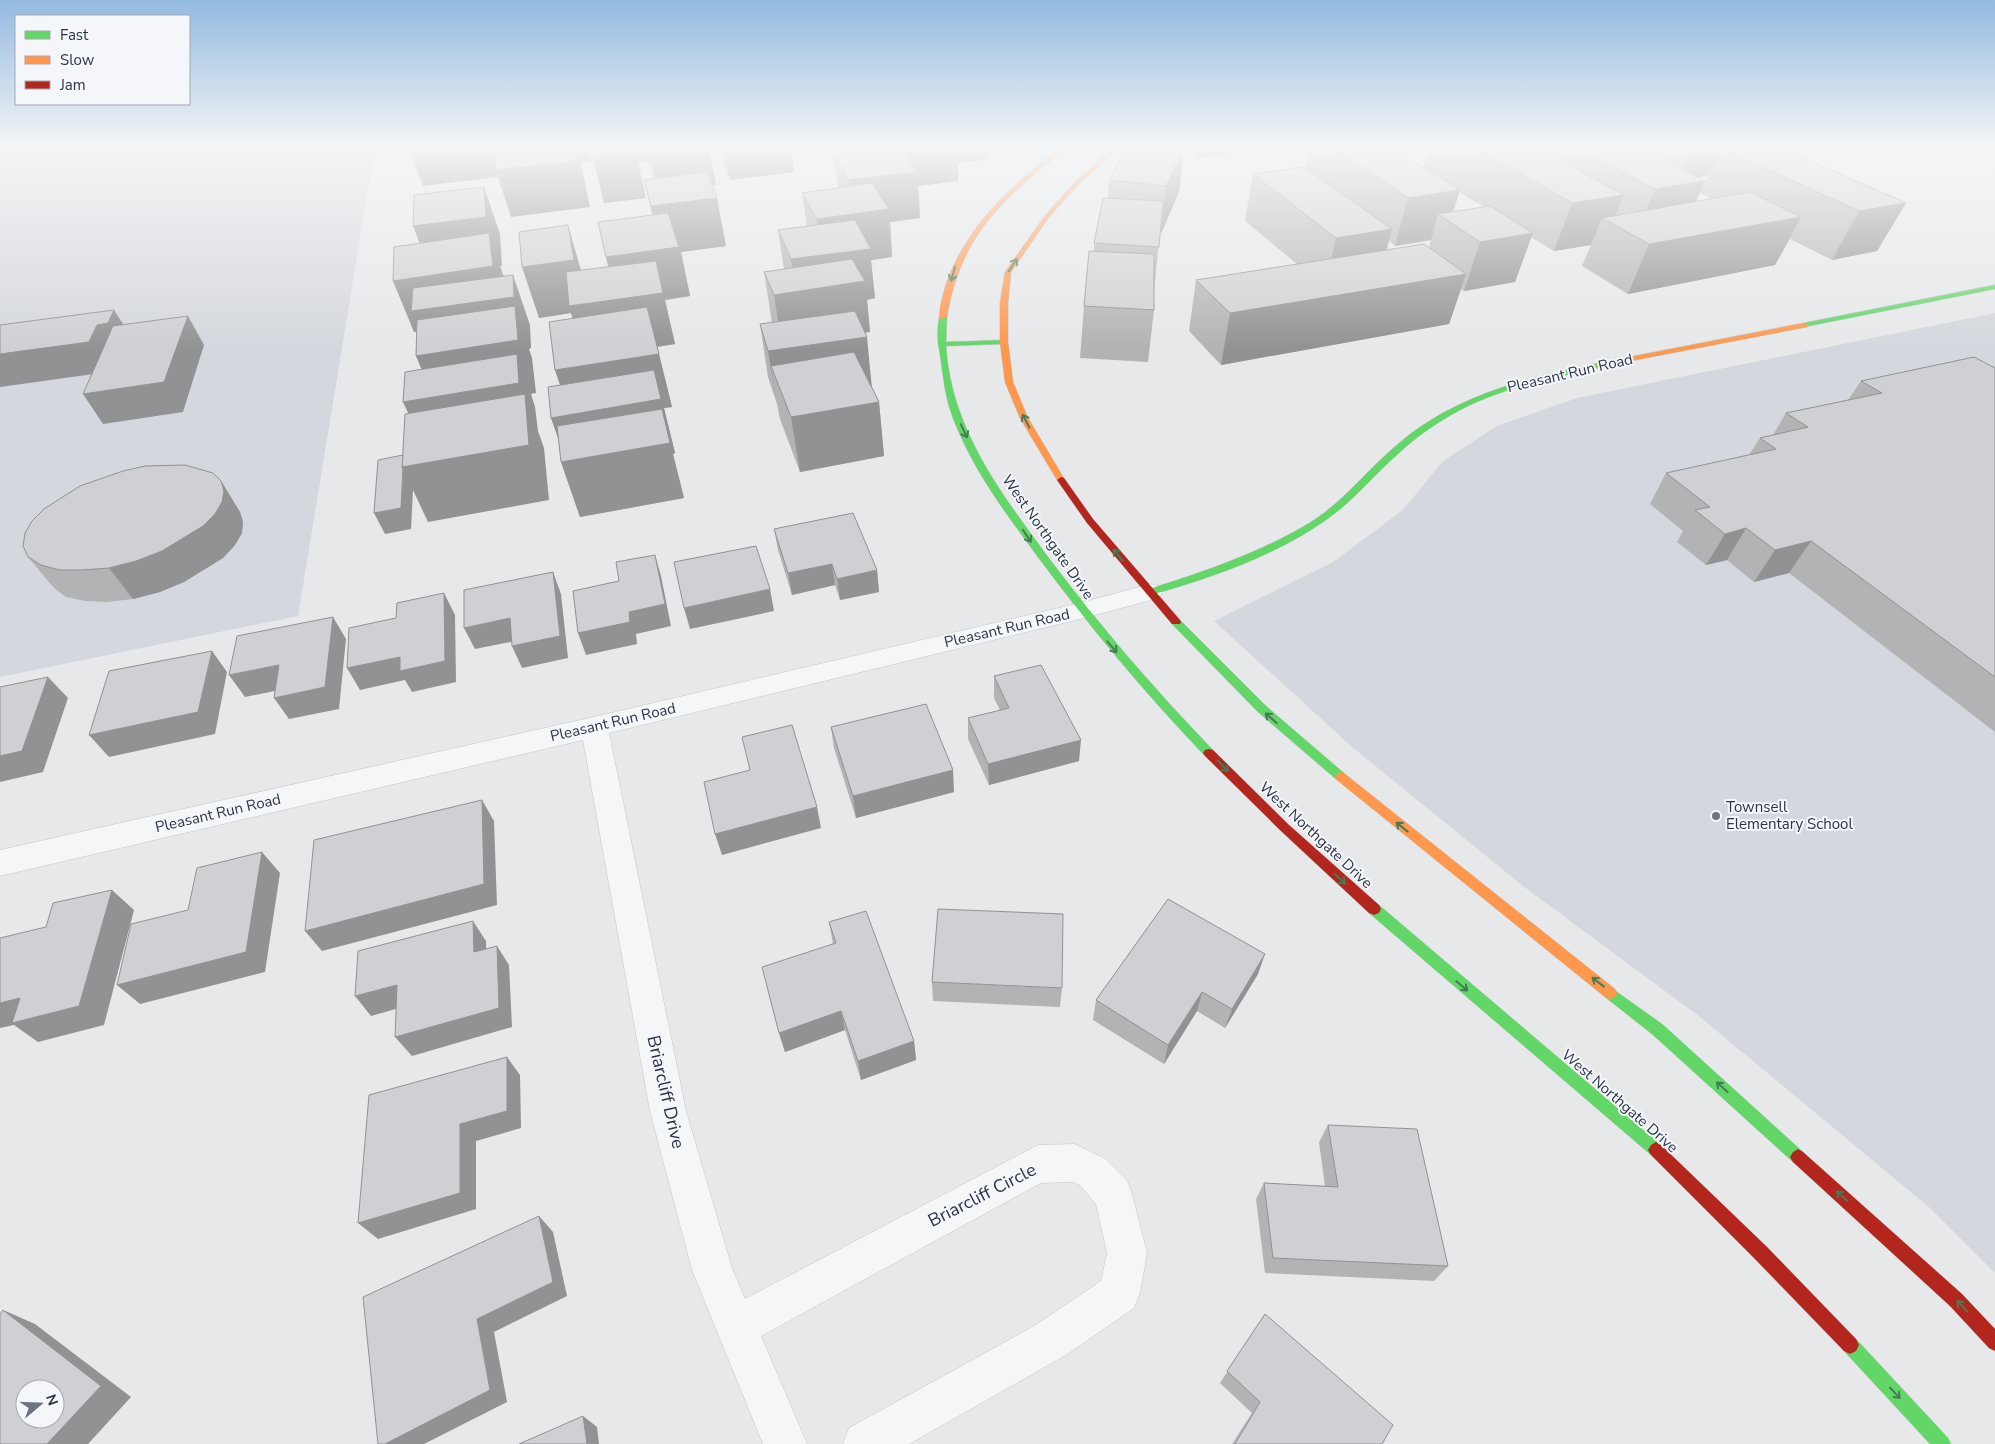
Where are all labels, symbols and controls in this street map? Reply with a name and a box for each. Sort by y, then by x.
legend [15,15,190,105]
text: Fast [60,25,89,45]
text: Slow [60,50,95,70]
text: Jam [59,75,86,95]
one-way arrow [1008,258,1018,272]
one-way arrow [948,265,958,281]
street label: Pleasant Run Road [1505,349,1635,397]
one-way arrow [1021,414,1031,429]
one-way arrow [959,423,969,438]
street label: West Northgate Drive [997,471,1099,603]
one-way arrow [1022,528,1032,542]
one-way arrow [1113,549,1124,562]
street label: Pleasant Run Road [942,604,1072,652]
one-way arrow [1107,641,1118,654]
street label: Pleasant Run Road [548,698,678,746]
one-way arrow [1265,712,1278,724]
one-way arrow [1217,760,1229,773]
street label: West Northgate Drive [1255,777,1377,893]
street label: Pleasant Run Road [153,789,283,837]
place label: Townsell Elementary School [1726,797,1853,834]
marker: Townsell Elementary School [1710,810,1722,822]
one-way arrow [1396,821,1409,832]
one-way arrow [1333,873,1346,885]
one-way arrow [1591,977,1604,988]
one-way arrow [1456,980,1469,992]
street label: Briarcliff Drive [641,1033,691,1151]
street label: West Northgate Drive [1558,1045,1682,1157]
one-way arrow [1715,1081,1728,1093]
street label: Briarcliff Circle [924,1157,1040,1233]
one-way arrow [1835,1190,1848,1202]
one-way arrow [1956,1300,1968,1313]
north arrow [15,1379,65,1429]
one-way arrow [1889,1387,1901,1400]
text: N [41,1392,63,1408]

